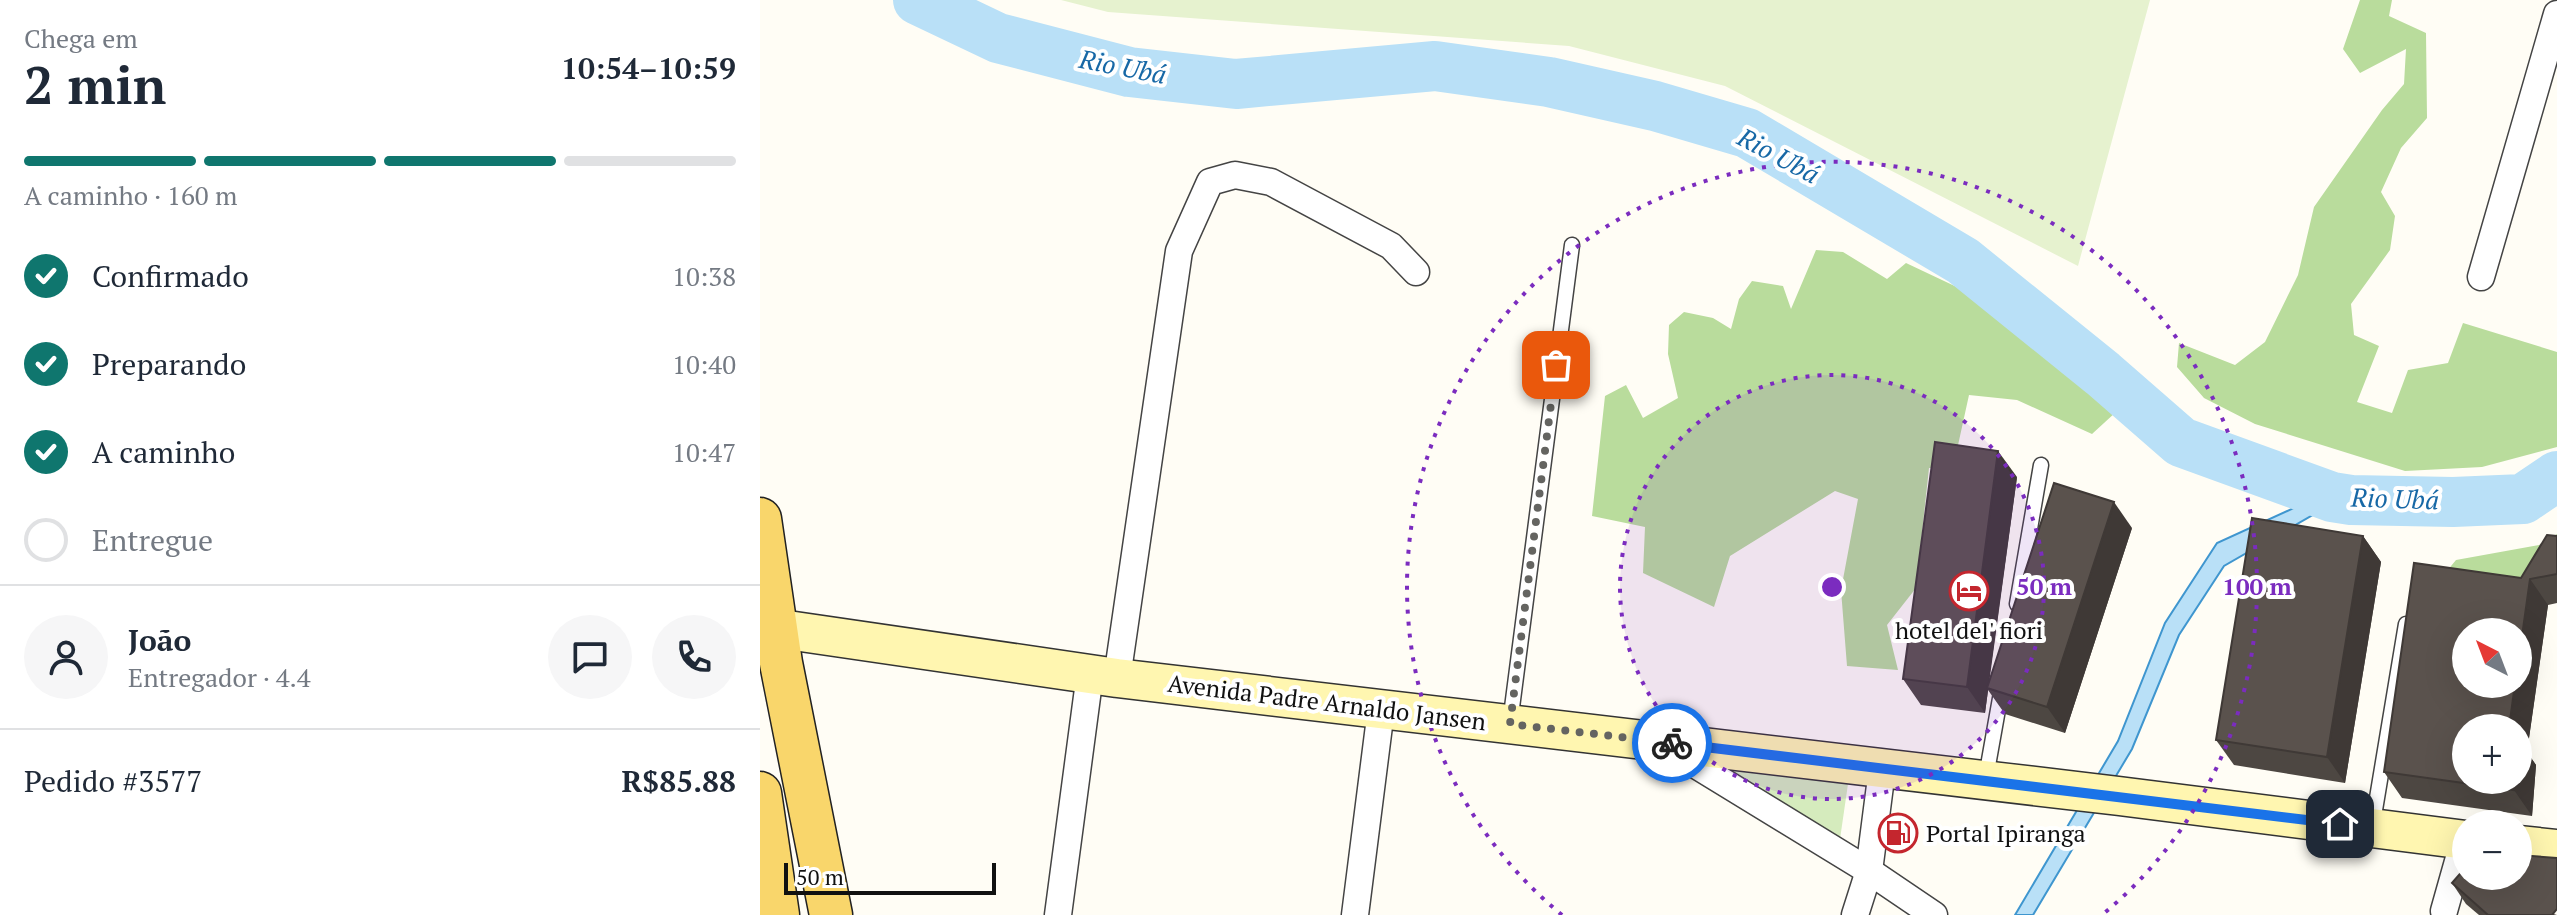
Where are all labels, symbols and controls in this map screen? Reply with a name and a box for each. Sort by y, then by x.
text: Chega em [24,21,138,55]
water label: Rio Ubá [1076,41,1169,91]
text: 10:54–10:59 [561,48,736,88]
text: 2 min [24,50,166,119]
water label: Rio Ubá [1731,119,1826,191]
text: A caminho · 160 m [24,178,237,212]
icon: check [24,254,68,298]
text: Confirmado [92,256,249,296]
text: 10:38 [672,259,736,293]
pin [1522,331,1590,399]
icon: check [24,342,68,386]
icon: bag [1534,343,1578,387]
text: Preparando [92,344,246,384]
text: 10:40 [672,347,736,381]
icon: check [24,430,68,474]
text: A caminho [92,432,235,472]
text: 10:47 [672,435,736,469]
water label: Rio Ubá [2349,479,2440,517]
text: Entregue [92,520,213,560]
hotel icon: hotel del' fiori [1948,570,1990,612]
text: 50 m [2016,570,2072,602]
text: 100 m [2222,570,2292,602]
centre of rings [1818,573,1846,601]
place label: hotel del' fiori [1895,614,2043,646]
button: person [24,615,108,699]
button: chat [548,615,632,699]
button: phone [652,615,736,699]
north arrow [2452,618,2532,698]
map controls [2452,618,2532,890]
text: João [128,620,191,660]
text: Entregador · 4.4 [128,660,311,694]
street label: Avenida Padre Arnaldo Jansen [1166,667,1488,737]
courier [1632,703,1712,783]
button: + [2452,714,2532,794]
icon: bike [1650,721,1694,765]
text: Pedido #3577 [24,761,202,801]
text: R$85.88 [621,761,736,801]
pin [2306,790,2374,858]
icon: home [2318,802,2362,846]
button: − [2452,810,2532,890]
fuel station icon: Portal Ipiranga [1877,812,1919,854]
place label: Portal Ipiranga [1926,817,2086,849]
scale bar [784,859,996,895]
text: 50 m [796,862,844,891]

